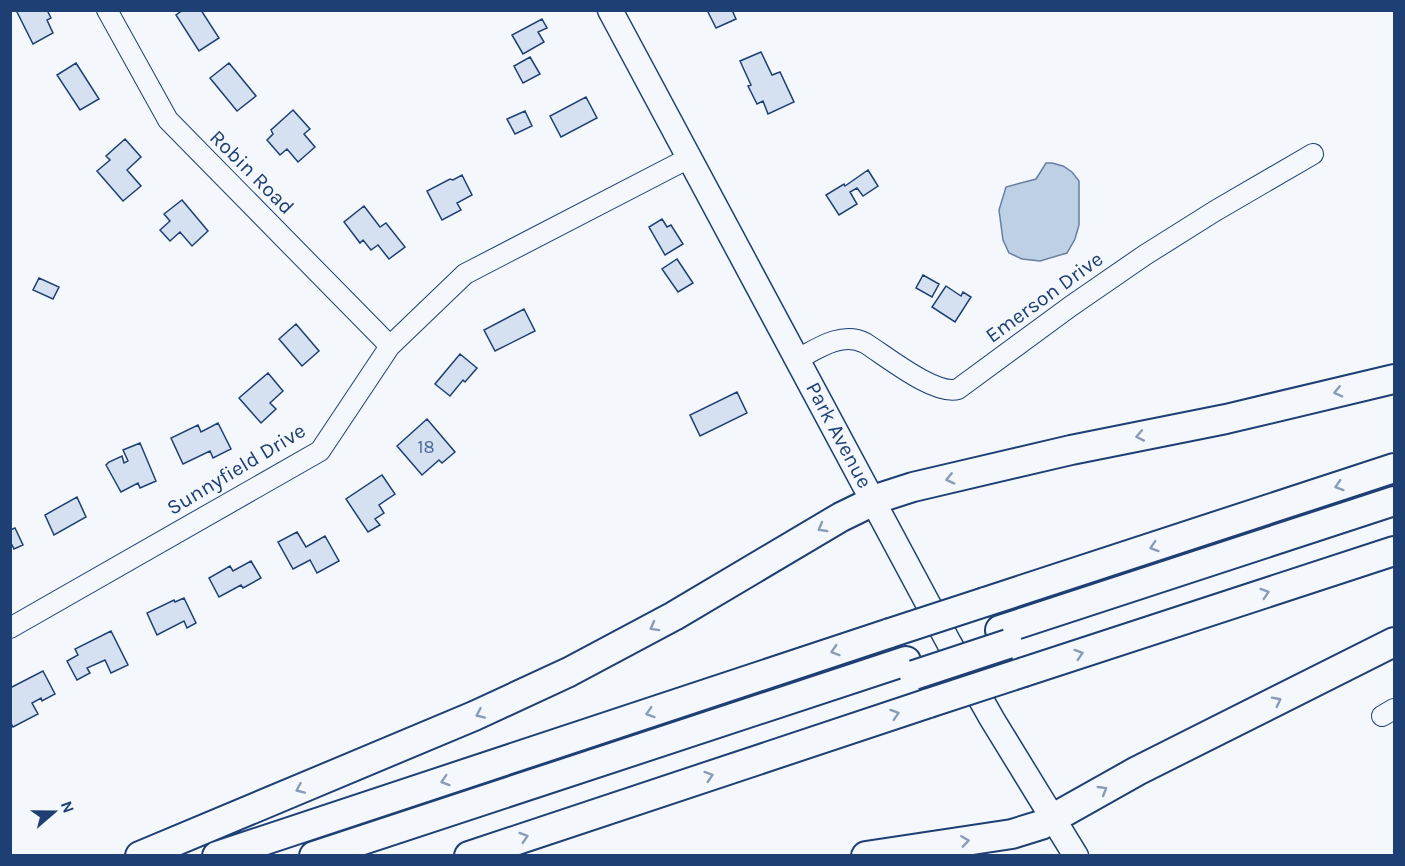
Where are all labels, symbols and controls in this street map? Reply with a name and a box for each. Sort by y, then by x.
street label: Robin Road [205,125,299,219]
street label: Emerson Drive [981,246,1107,348]
street label: Park Avenue [801,378,877,492]
one-way arrow [1333,385,1343,398]
street label: Sunnyfield Drive [162,418,310,520]
one-way arrow [1135,429,1145,442]
house number: 18 [417,436,435,458]
one-way arrow [945,471,955,484]
one-way arrow [1334,479,1345,491]
one-way arrow [818,521,828,532]
one-way arrow [1149,540,1160,552]
one-way arrow [1259,588,1270,601]
one-way arrow [650,620,661,631]
one-way arrow [830,644,841,657]
one-way arrow [1073,649,1084,661]
one-way arrow [1270,696,1281,708]
one-way arrow [645,706,656,718]
one-way arrow [475,707,486,719]
one-way arrow [889,709,900,722]
one-way arrow [703,770,714,783]
one-way arrow [440,774,450,786]
north arrow [24,782,84,842]
one-way arrow [295,782,306,794]
one-way arrow [1097,786,1107,797]
text: N [57,798,79,816]
one-way arrow [518,832,529,844]
one-way arrow [961,835,970,847]

